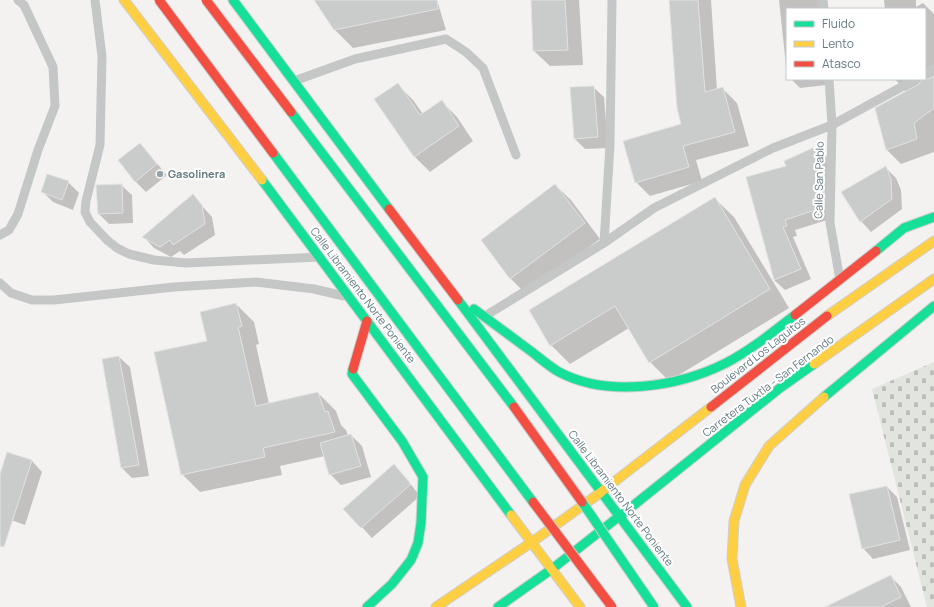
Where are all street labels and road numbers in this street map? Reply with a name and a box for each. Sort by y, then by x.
street label: Calle San Pablo [810,141,827,219]
street label: Calle Libramiento Norte Poniente [307,224,420,366]
street label: Boulevard Los Laguitos [707,313,808,396]
street label: Carretera Tuxtla - San Fernando [699,331,837,440]
street label: Calle Libramiento Norte Poniente [565,427,678,569]

